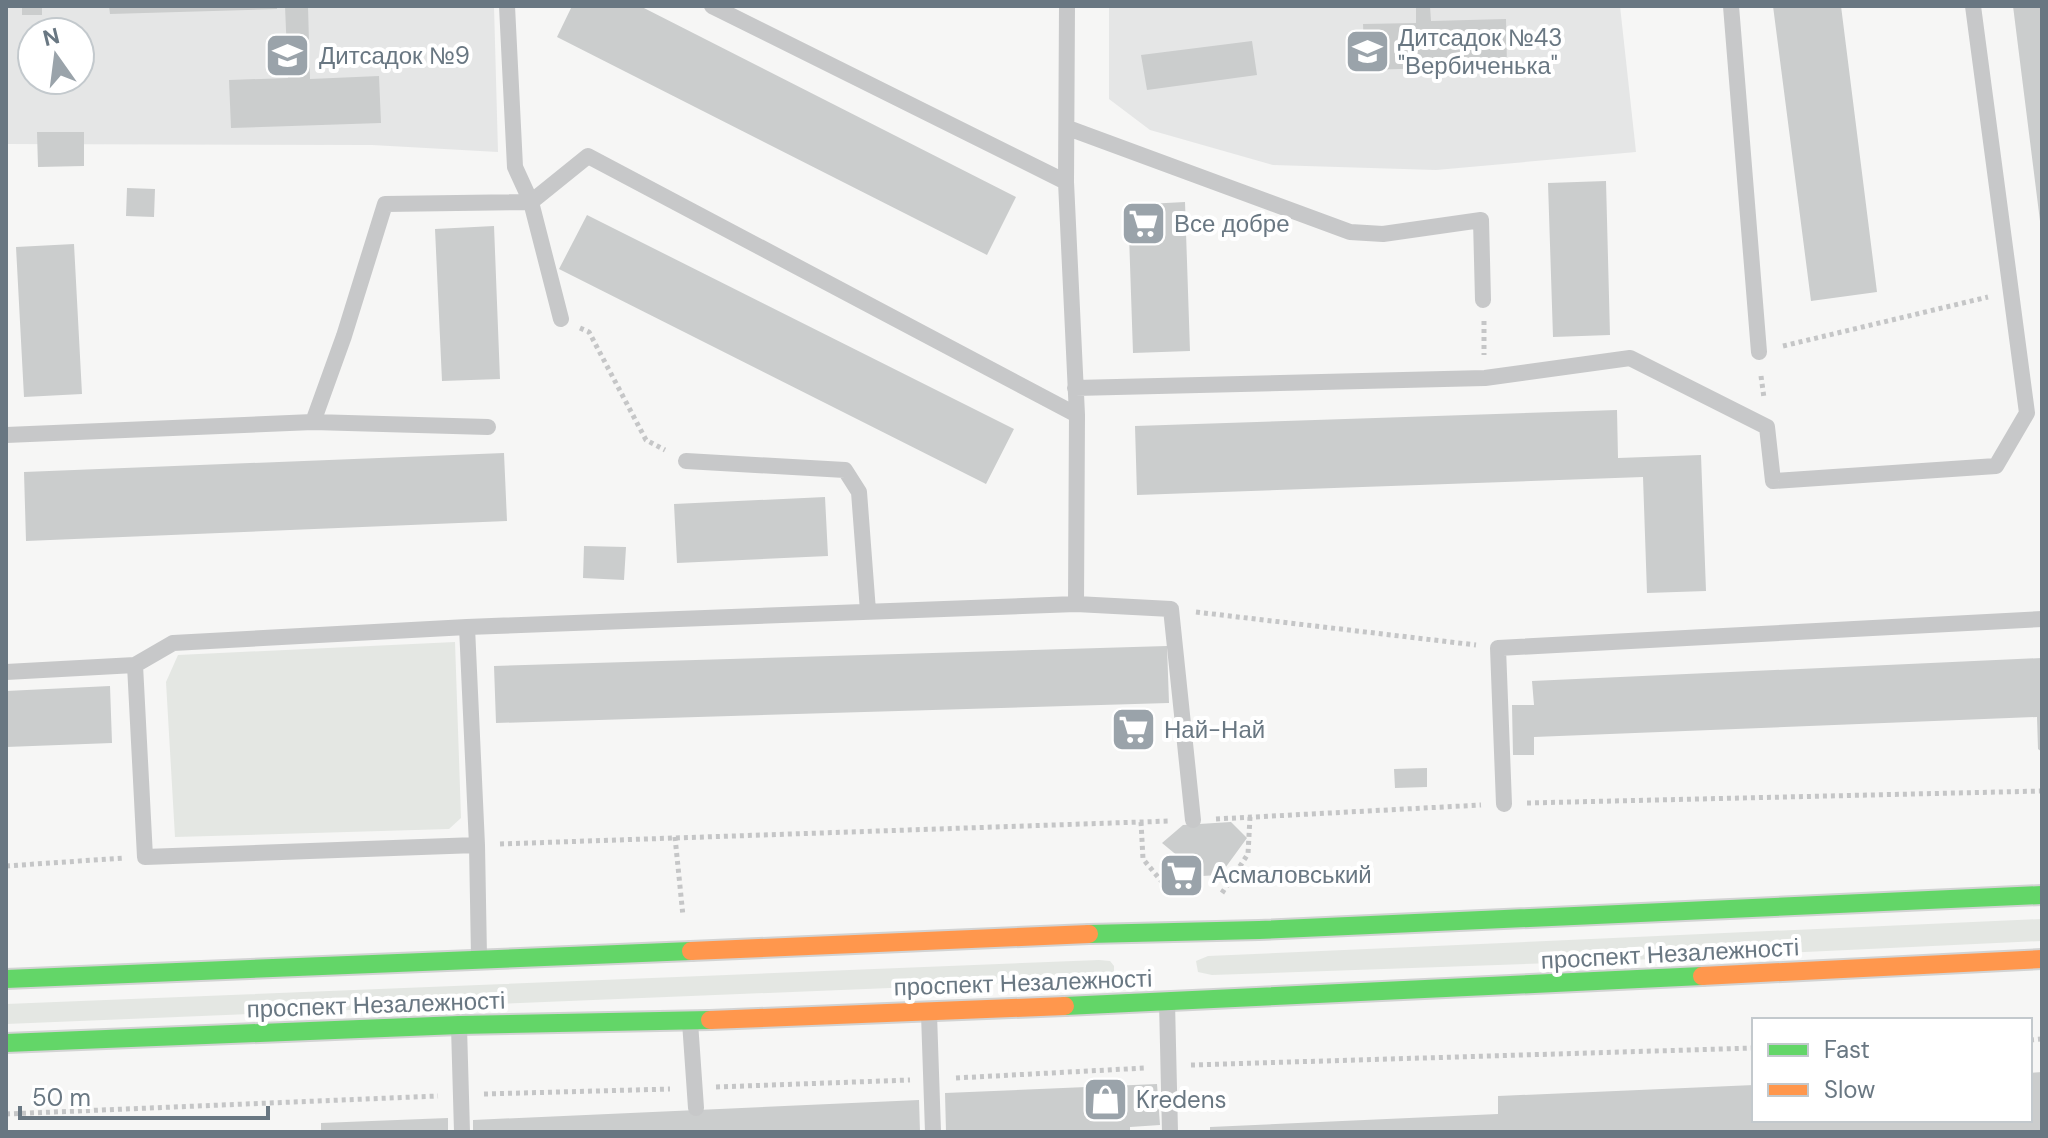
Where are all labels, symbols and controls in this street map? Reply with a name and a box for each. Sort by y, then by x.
north arrow [16,16,96,96]
text: N [40,21,63,53]
place label: Дитсадок №43 "Вербиченька" [1398,22,1562,81]
school or university icon: Дитсадок №43 "Вербиченька" [1343,28,1391,76]
school or university icon: Дитсадок №9 [264,32,312,80]
place label: Дитсадок №9 [319,40,470,71]
supermarket icon: Все добре [1119,200,1167,248]
place label: Все добре [1174,208,1290,239]
supermarket icon: Най-Най [1109,706,1157,754]
place label: Най-Най [1164,714,1265,745]
supermarket icon: Асмаловський [1157,851,1205,899]
place label: Асмаловський [1212,859,1372,890]
street label: проспект Незалежності [1540,931,1800,976]
street label: проспект Незалежності [893,962,1153,1003]
street label: проспект Незалежності [246,984,506,1025]
legend [1752,1018,2032,1122]
text: Fast [1824,1034,1870,1065]
scale bar [20,1070,268,1120]
text: Slow [1824,1074,1875,1105]
shop icon: Kredens [1081,1076,1129,1124]
text: 50 m [32,1082,91,1113]
place label: Kredens [1136,1084,1227,1115]

